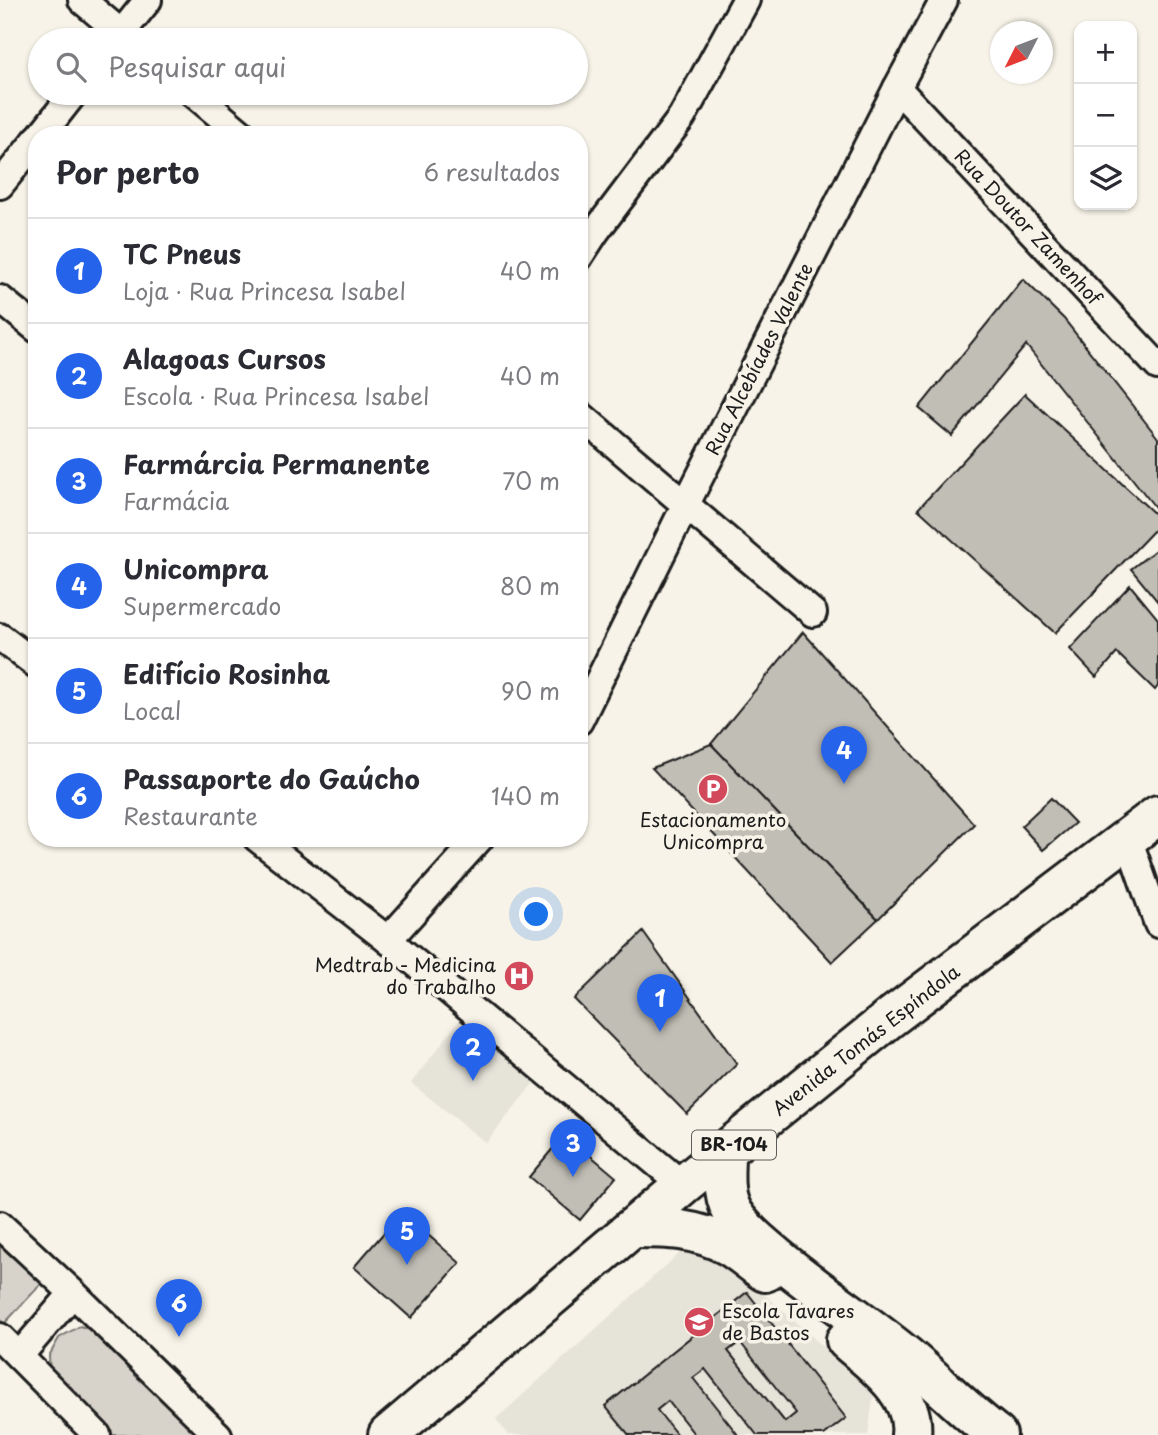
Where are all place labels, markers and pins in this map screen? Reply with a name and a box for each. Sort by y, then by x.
pin: 4 [821,726,867,784]
parking icon: Estacionamento Unicompra [696,772,730,806]
place label: Estacionamento Unicompra [640,805,786,855]
place label: Medtrab - Medicina do Trabalho [315,950,496,1000]
hospital icon: Medtrab - Medicina do Trabalho [502,959,536,993]
pin: 1 [637,974,683,1032]
pin: 2 [450,1023,496,1081]
pin: 3 [550,1119,596,1177]
pin: 5 [384,1207,430,1265]
pin: 6 [156,1279,202,1337]
place label: Escola Tavares de Bastos [722,1296,854,1346]
school or university icon: Escola Tavares de Bastos [682,1305,716,1339]

